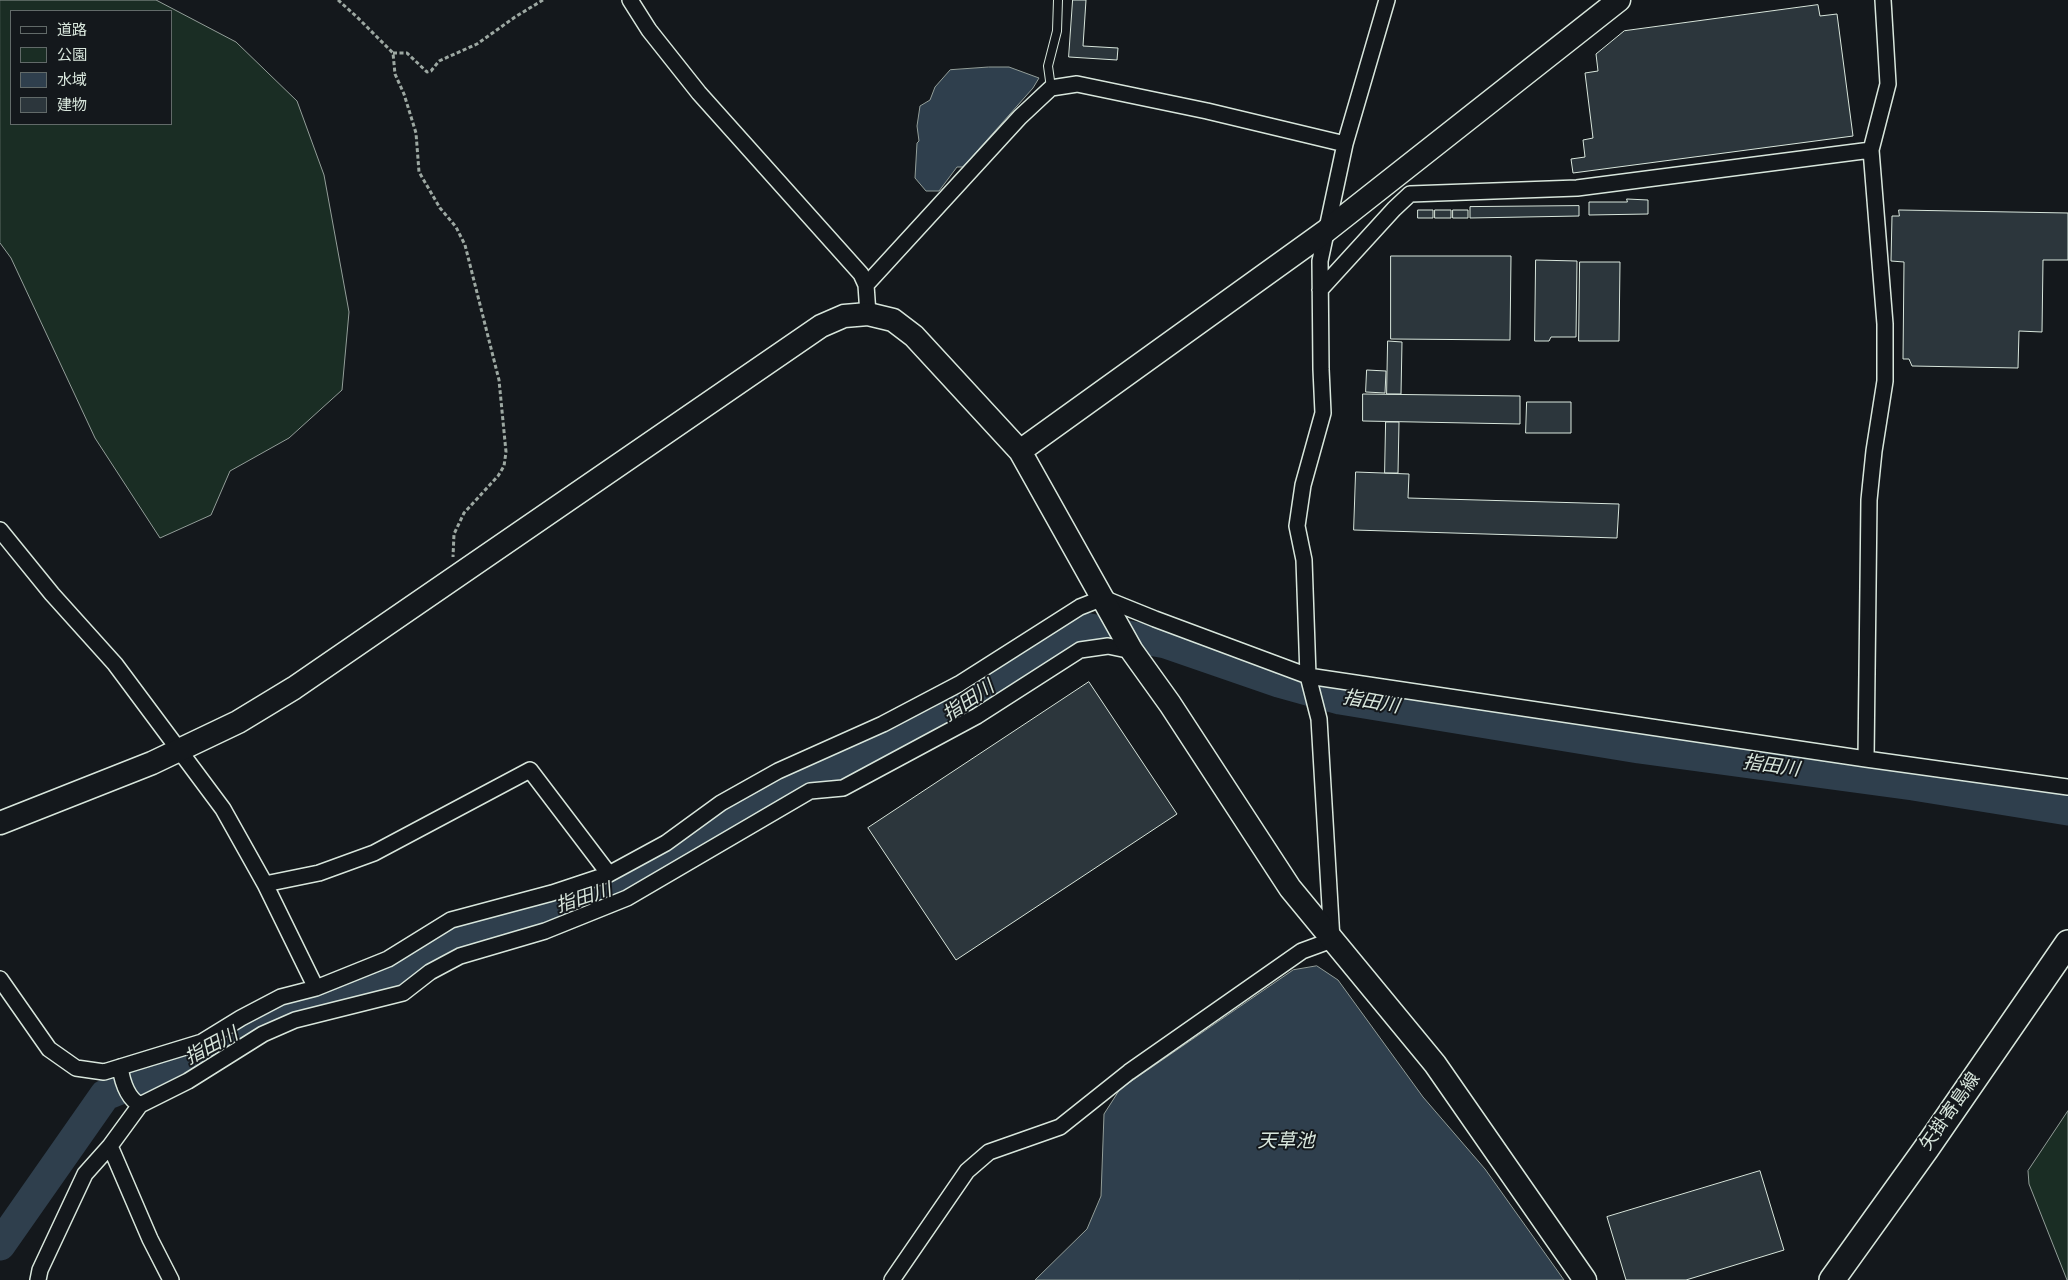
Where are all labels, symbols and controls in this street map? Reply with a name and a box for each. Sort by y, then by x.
legend [10,10,172,125]
text: 道路 [57,18,87,41]
text: 公園 [57,43,87,66]
text: 水域 [57,68,87,91]
text: 建物 [57,93,87,116]
water label: 指田川 [939,677,999,727]
water label: 指田川 [1341,687,1401,719]
water label: 指田川 [1741,752,1801,782]
water label: 指田川 [553,879,615,919]
water label: 指田川 [181,1024,243,1070]
street label: 矢掛寄島線 [1916,1069,1986,1155]
water label: 天草池 [1258,1131,1314,1153]

